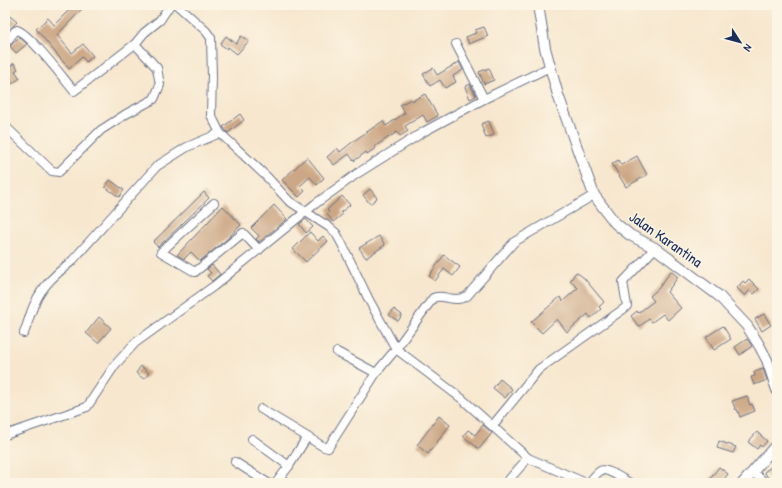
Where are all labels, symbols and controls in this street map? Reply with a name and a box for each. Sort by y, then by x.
north arrow [720,22,760,62]
text: N [741,41,755,54]
street label: Jalan Karantina [625,206,707,272]

